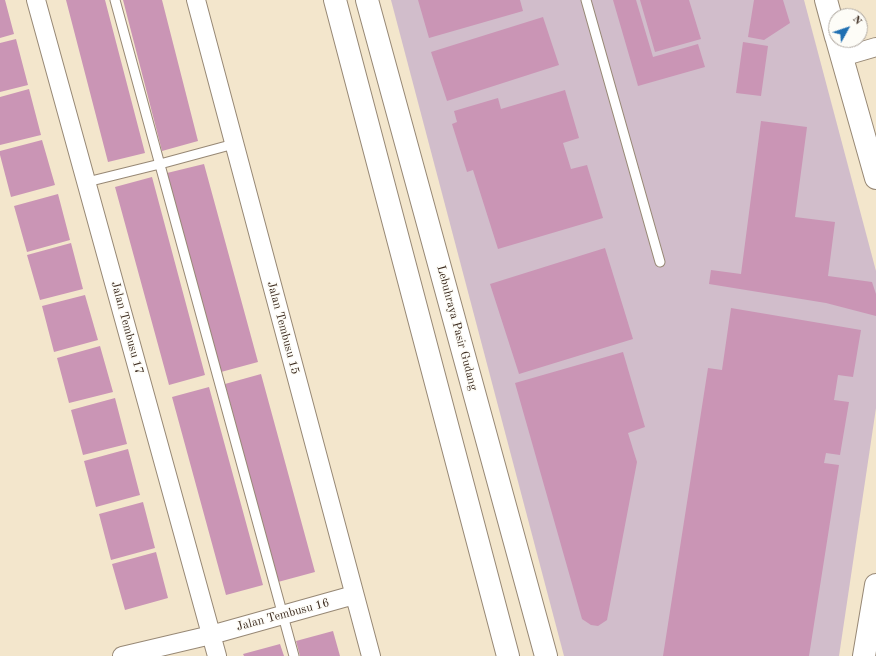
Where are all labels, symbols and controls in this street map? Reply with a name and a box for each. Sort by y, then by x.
north arrow [828,8,868,48]
text: N [850,14,864,27]
street label: Lebuhraya Pasir Gudang [433,264,481,392]
street label: Jalan Tembusu 17 [108,280,146,376]
street label: Jalan Tembusu 15 [264,280,302,376]
street label: Jalan Tembusu 16 [235,596,331,634]

